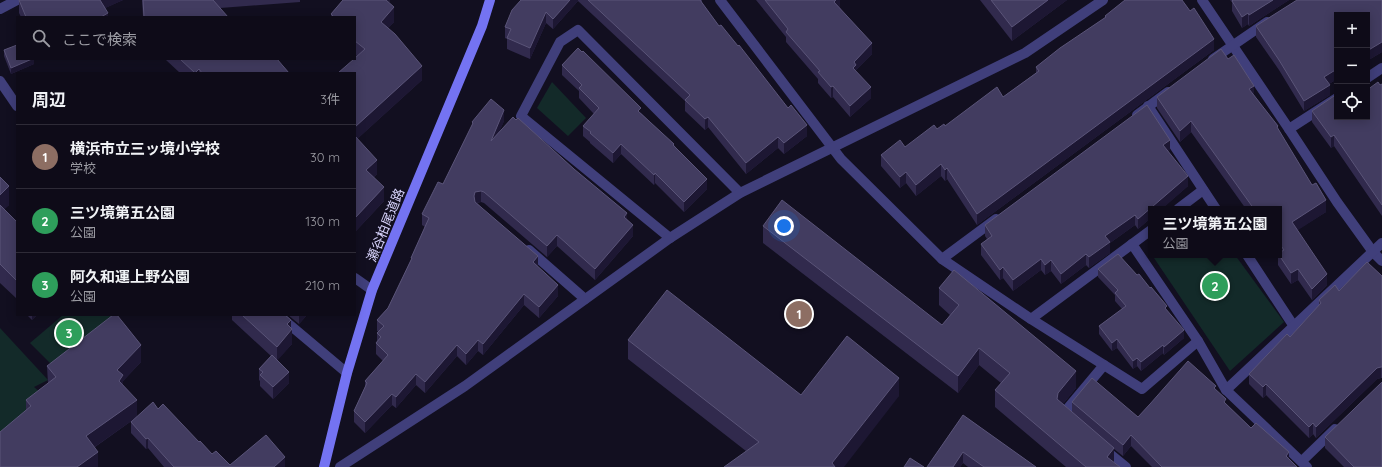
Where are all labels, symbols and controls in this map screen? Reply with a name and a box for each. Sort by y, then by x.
map controls [1334,12,1370,120]
button: + [1334,12,1370,48]
search box [16,16,356,60]
icon: search [30,27,52,49]
text: ここで検索 [62,30,137,49]
button: − [1334,48,1370,84]
button: locate [1334,84,1370,120]
text: 周辺 [32,89,66,110]
text: 3件 [320,91,340,107]
text: 横浜市立三ッ境小学校 [70,139,220,158]
text: 1 [42,149,48,165]
text: 30 m [310,149,340,165]
text: 学校 [70,160,96,176]
street label: 瀬谷柏尾道路 [363,186,407,264]
text: 三ツ境第五公園 [70,203,175,222]
popup [1148,206,1282,258]
text: 2 [41,213,49,229]
text: 130 m [305,213,340,229]
text: 三ツ境第五公園 [1162,214,1268,233]
your location [774,216,794,236]
text: 公園 [70,224,96,240]
text: 公園 [1162,235,1189,251]
text: 阿久和運上野公園 [70,267,190,286]
pin: 2 [1202,271,1228,301]
text: 3 [42,277,48,293]
text: 210 m [305,277,340,293]
text: 公園 [70,288,96,304]
pin: 1 [786,299,812,329]
pin: 3 [56,318,82,348]

